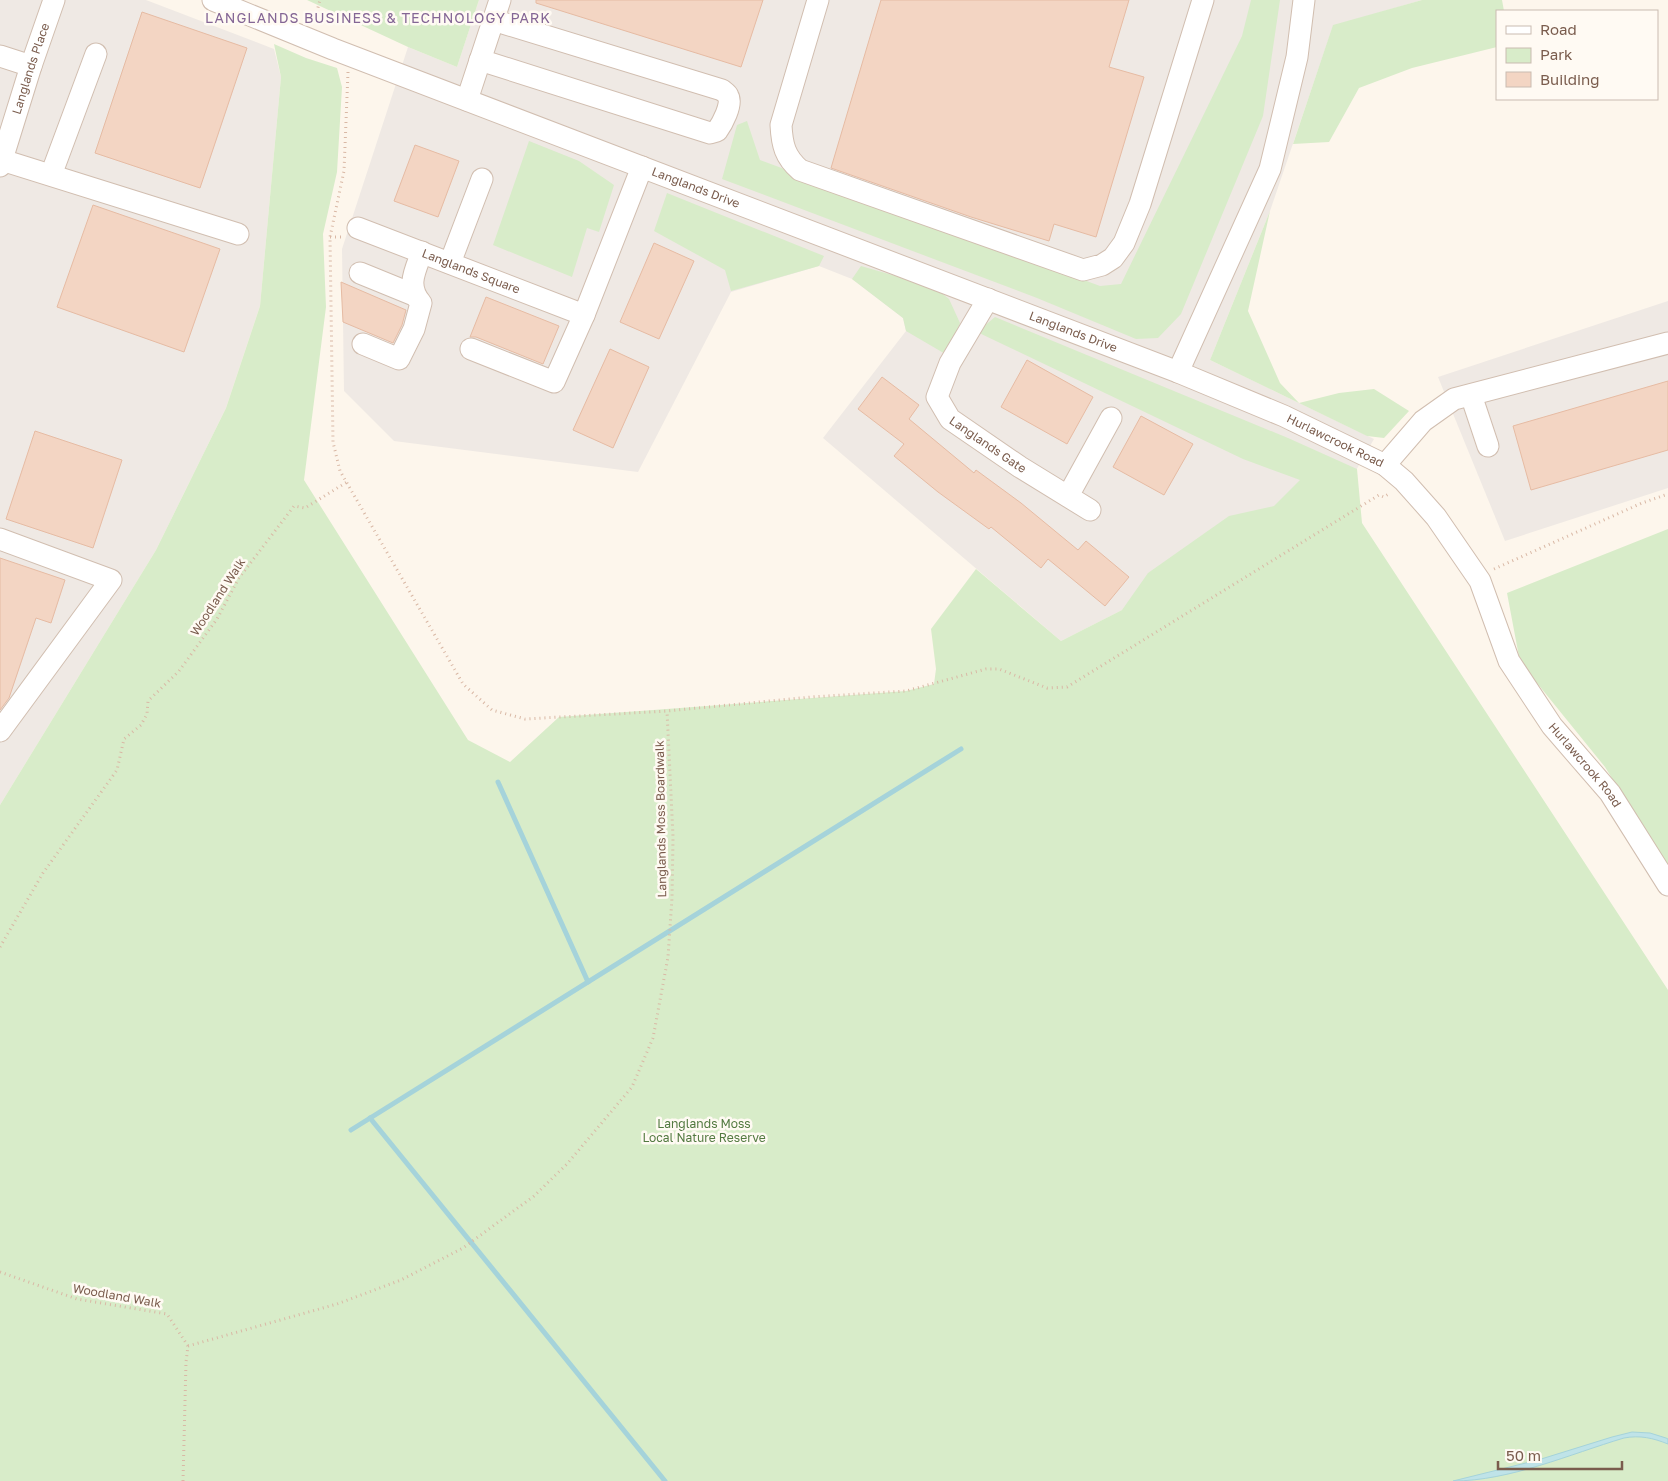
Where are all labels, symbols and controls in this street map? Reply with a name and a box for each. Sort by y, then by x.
district label: LANGLANDS BUSINESS & TECHNOLOGY PARK [205,9,551,26]
legend [1496,10,1658,100]
text: Road [1540,20,1577,38]
street label: Langlands Place [8,21,52,116]
text: Park [1540,45,1573,63]
text: Building [1540,70,1600,88]
street label: Langlands Drive [650,164,742,211]
street label: Langlands Square [420,245,522,297]
street label: Langlands Drive [1027,308,1120,355]
street label: Hurlawcrook Road [1285,411,1386,470]
street label: Langlands Gate [946,413,1029,476]
street label: Woodland Walk [187,555,248,638]
street label: Hurlawcrook Road [1545,719,1625,810]
street label: Langlands Moss Boardwalk [652,740,669,898]
park label: Langlands Moss Local Nature Reserve [642,1116,766,1145]
street label: Woodland Walk [72,1280,163,1311]
scale bar [1498,1438,1622,1470]
text: 50 m [1506,1446,1541,1464]

